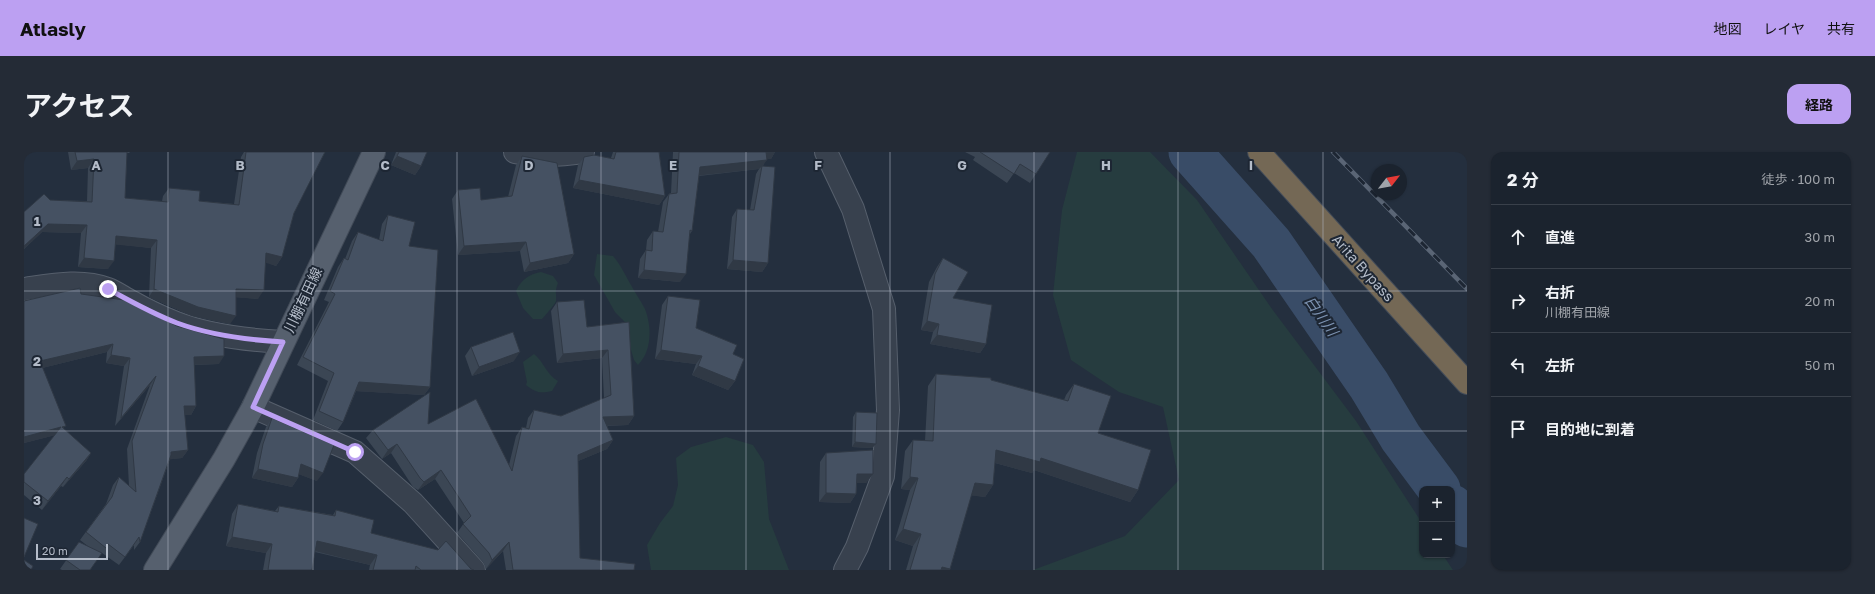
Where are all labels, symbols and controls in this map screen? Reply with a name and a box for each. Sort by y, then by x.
text: Atlasly [20,17,86,40]
text: 地図 [1713,20,1741,37]
text: レイヤ [1763,20,1805,37]
text: 共有 [1827,20,1855,37]
button: 経路 [1787,84,1851,124]
text: アクセス [24,89,135,122]
text: A [91,157,101,173]
text: B [235,157,245,173]
text: C [380,157,390,173]
text: D [524,157,534,173]
text: E [669,157,677,173]
text: F [814,157,822,173]
text: G [957,157,967,173]
text: H [1101,157,1111,173]
text: I [1249,157,1253,173]
north arrow [1371,164,1407,200]
text: 2 分 [1507,169,1539,190]
text: 徒歩 · 100 m [1761,171,1835,187]
text: 1 [34,213,41,229]
icon: ahead [1507,226,1529,248]
text: 直進 [1545,228,1575,246]
text: 30 m [1805,229,1835,245]
street label: Arita Bypass [1329,231,1398,305]
street label: 川棚有田線 [280,264,325,335]
route end [99,280,117,298]
text: 右折 [1545,283,1575,301]
icon: right [1507,290,1529,312]
water label: 白川川 [1302,292,1343,341]
text: 20 m [1805,293,1835,309]
text: 川棚有田線 [1545,304,1610,320]
text: 2 [33,353,41,369]
icon: left [1507,354,1529,376]
text: 左折 [1545,356,1575,374]
text: 50 m [1805,357,1835,373]
icon: arrive [1507,418,1529,440]
text: 目的地に到着 [1545,420,1635,438]
route start [346,443,364,461]
map controls [1419,486,1455,558]
button: + [1419,486,1455,522]
text: 3 [33,492,41,508]
button: − [1419,522,1455,558]
scale bar [36,542,108,561]
text: 20 m [42,544,68,557]

